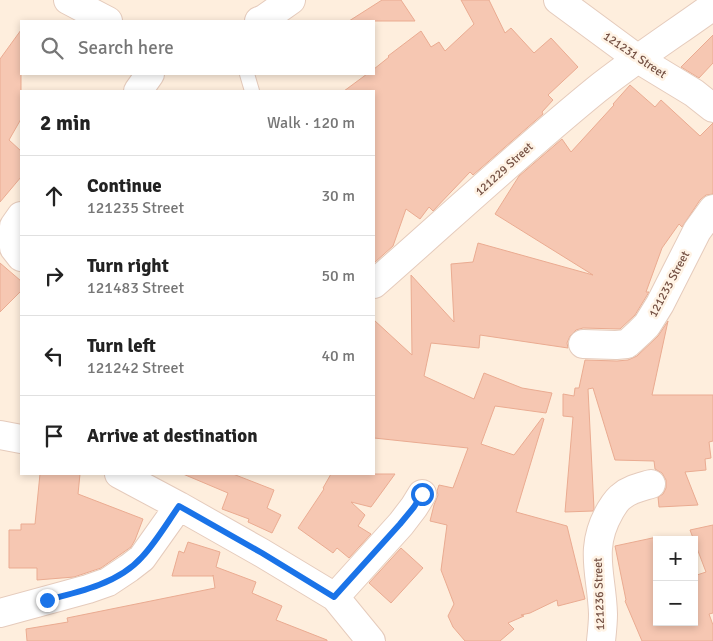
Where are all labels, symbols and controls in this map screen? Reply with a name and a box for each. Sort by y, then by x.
search box [20,20,375,75]
street label: 121231 Street [600,29,669,82]
icon: search [38,34,66,62]
text: Search here [78,36,174,60]
text: 2 min [40,110,91,136]
text: Walk · 120 m [267,113,355,133]
street label: 121229 Street [472,139,536,199]
text: Continue [87,174,162,198]
icon: ahead [40,182,68,210]
text: 30 m [321,186,355,206]
text: 121235 Street [87,198,184,218]
street label: 121233 Street [646,249,693,320]
text: Turn right [87,254,169,278]
icon: right [40,262,68,290]
text: 50 m [321,266,355,286]
text: 121483 Street [87,278,184,298]
text: Turn left [87,334,156,358]
icon: left [40,342,68,370]
text: 40 m [321,346,355,366]
text: 121242 Street [87,358,184,378]
icon: arrive [40,422,68,450]
text: Arrive at destination [87,424,258,448]
route start [411,483,434,506]
map controls [653,536,698,626]
button: + [653,536,698,581]
street label: 121236 Street [591,557,608,631]
button: − [653,581,698,626]
route end [36,589,59,612]

